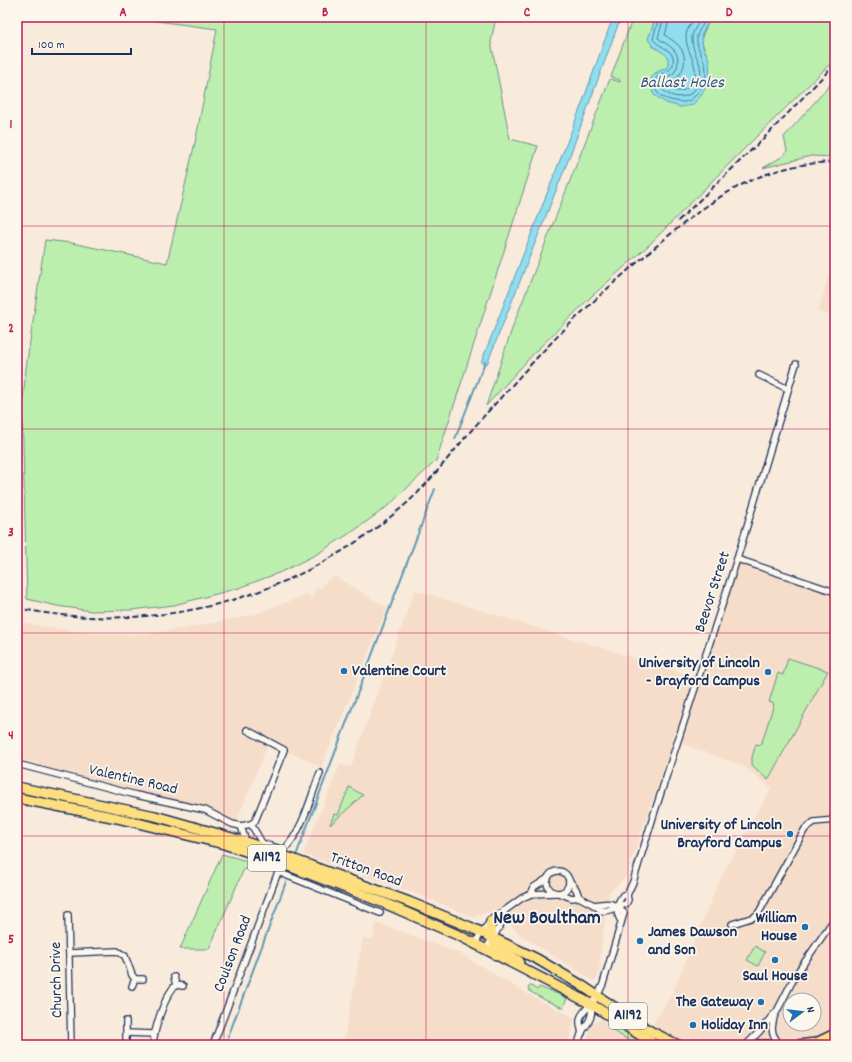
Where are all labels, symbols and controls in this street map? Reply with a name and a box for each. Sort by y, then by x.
text: A [119,4,127,23]
text: B [322,4,328,23]
text: C [524,4,531,23]
text: D [726,4,733,23]
scale bar [32,30,131,56]
text: 100 m [38,37,65,54]
water label: Ballast Holes [640,72,725,96]
text: 1 [10,116,13,135]
text: 2 [8,320,14,339]
text: 3 [8,524,14,543]
street label: Beevor Street [689,548,737,635]
place label: University of Lincoln - Brayford Campus [639,652,760,693]
place label: Valentine Court [352,660,446,683]
marker: Valentine Court [339,666,349,676]
marker: University of Lincoln - Brayford Campus [763,667,773,677]
text: 4 [8,727,14,746]
street label: Valentine Road [86,759,180,801]
place label: University of Lincoln Brayford Campus [661,814,782,855]
marker: University of Lincoln Brayford Campus [785,829,795,839]
road number: A1192 [248,845,286,871]
street label: Tritton Road [327,846,405,894]
district label: New Boultham [493,905,601,933]
place label: William House [756,907,797,948]
street label: Coulson Road [208,912,258,996]
place label: James Dawson and Son [648,921,737,962]
marker: William House [800,922,810,932]
text: 5 [8,931,14,950]
marker: James Dawson and Son [635,936,645,946]
street label: Church Drive [45,942,69,1018]
marker: Saul House [770,955,780,965]
place label: Saul House [743,965,807,988]
place label: The Gateway [676,991,755,1014]
north arrow [782,992,822,1032]
marker: The Gateway [756,997,766,1007]
road number: A1192 [609,1003,647,1029]
text: N [801,1005,818,1015]
place label: Holiday Inn [701,1014,768,1037]
marker: Holiday Inn [688,1020,698,1030]

